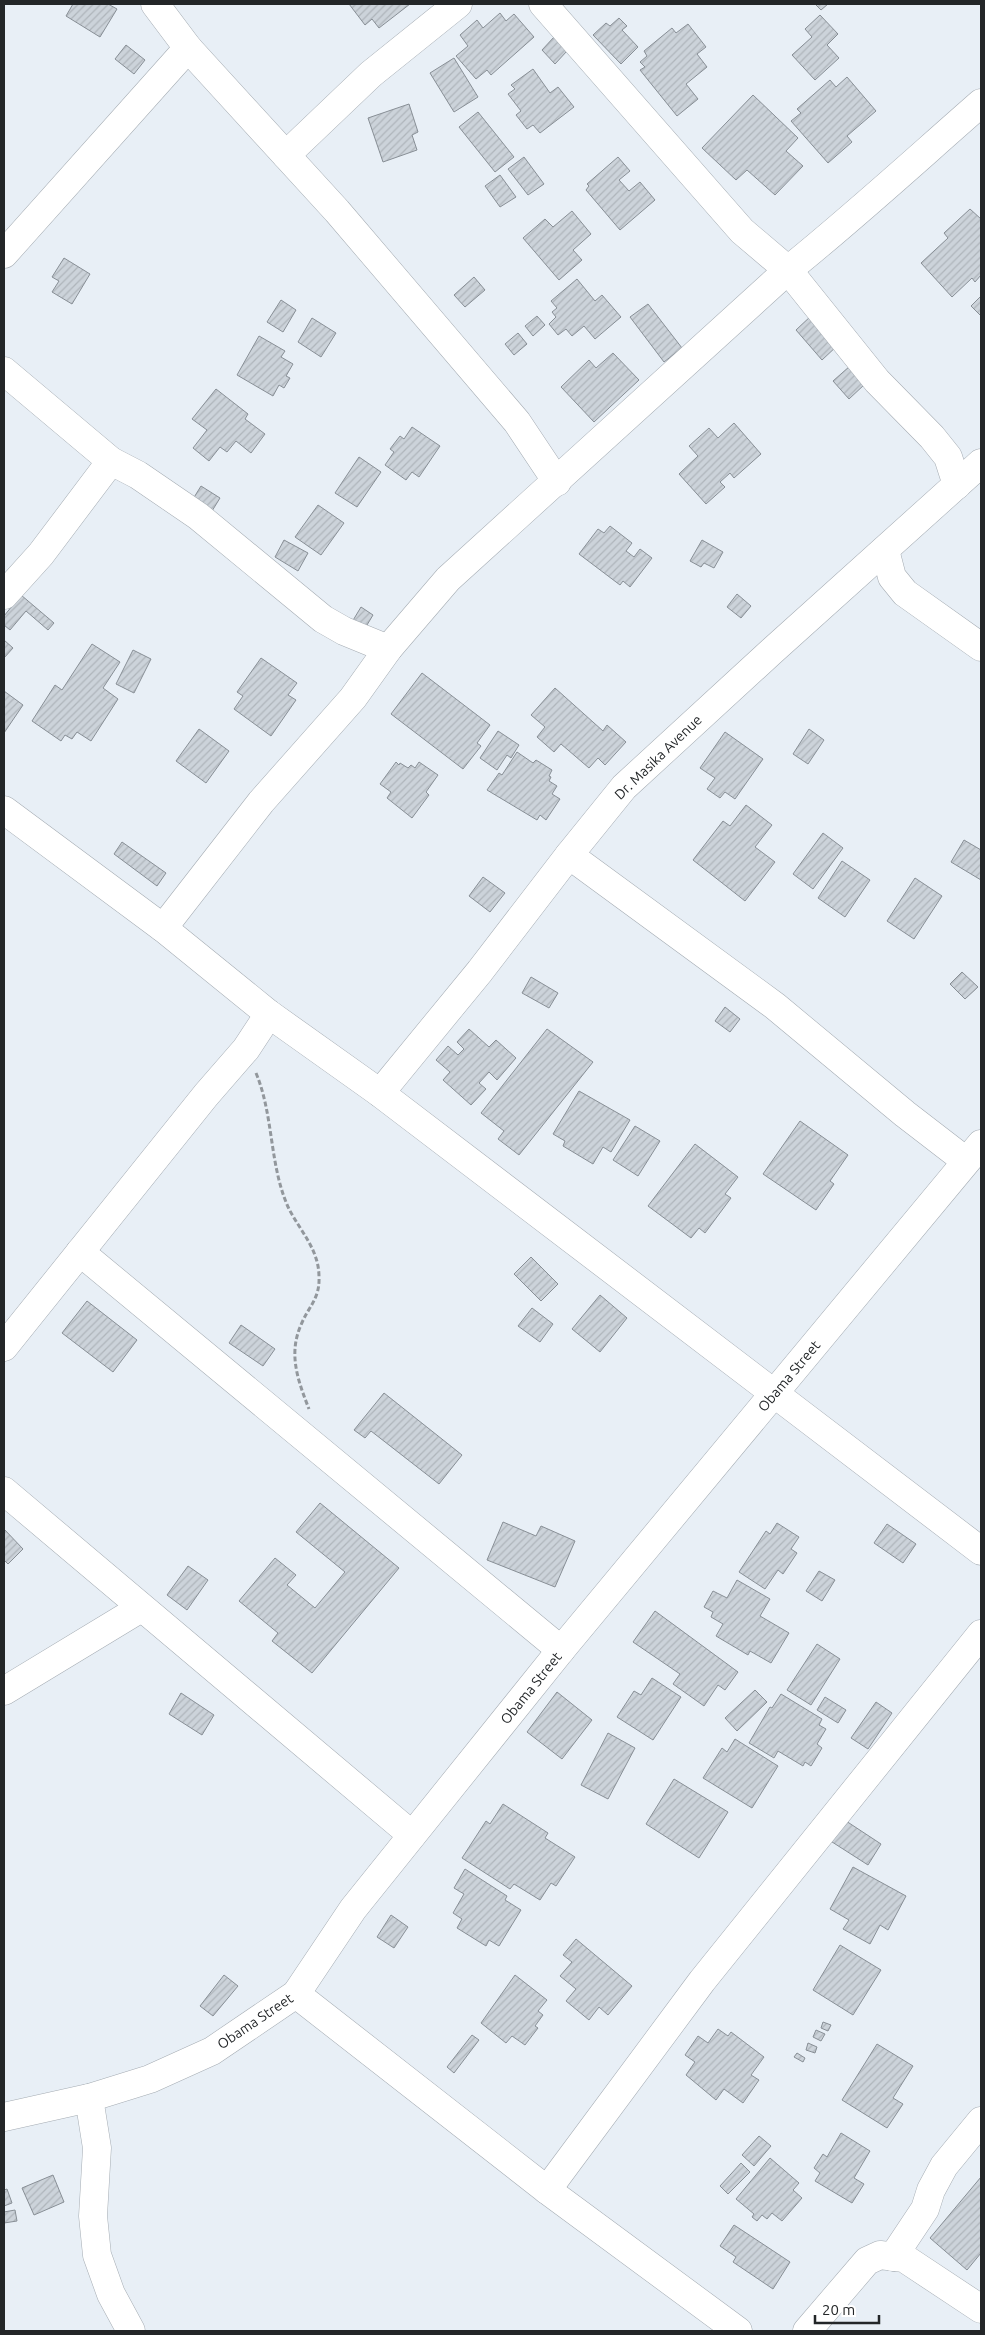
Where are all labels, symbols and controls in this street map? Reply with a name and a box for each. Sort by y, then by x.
street label: Dr. Masika Avenue [611,711,705,803]
street label: Obama Street [755,1337,824,1415]
street label: Obama Street [497,1648,565,1727]
street label: Obama Street [214,1990,296,2052]
scale bar [815,2292,879,2324]
text: 20 m [822,2301,855,2318]

